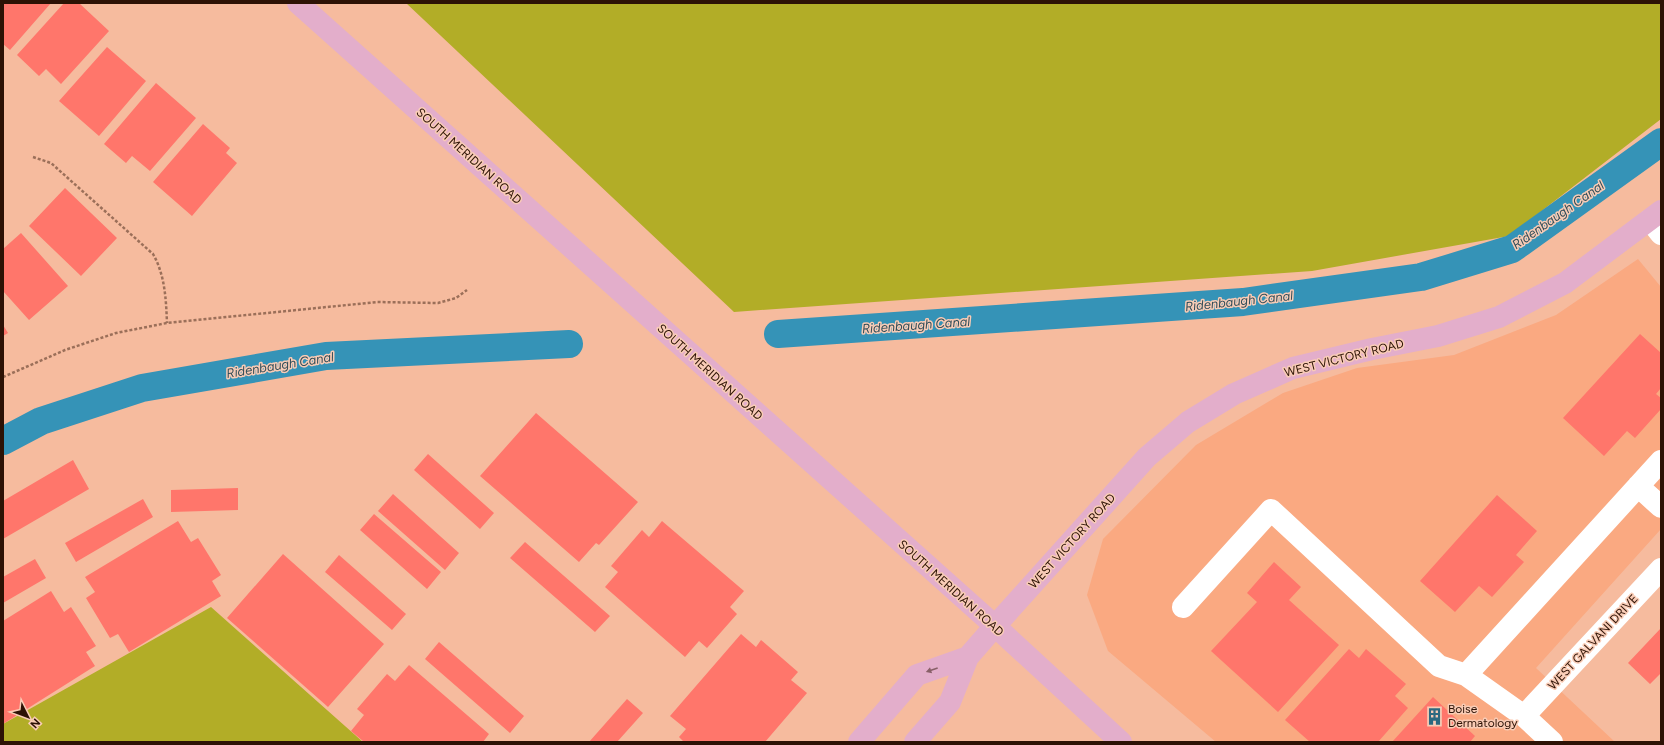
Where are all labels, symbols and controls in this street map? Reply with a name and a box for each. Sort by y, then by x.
street label: SOUTH MERIDIAN ROAD [413,105,525,207]
water label: Ridenbaugh Canal [1509,178,1607,252]
water label: Ridenbaugh Canal [1184,288,1294,314]
water label: Ridenbaugh Canal [861,314,971,336]
street label: SOUTH MERIDIAN ROAD [654,321,766,423]
street label: WEST VICTORY ROAD [1283,336,1405,380]
water label: Ridenbaugh Canal [225,349,335,381]
street label: WEST VICTORY ROAD [1026,491,1118,591]
street label: SOUTH MERIDIAN ROAD [895,537,1007,639]
street label: WEST GALVANI DRIVE [1545,592,1641,692]
one-way arrow [925,667,937,673]
north arrow [8,697,48,737]
place label: Boise Dermatology [1448,702,1518,730]
building icon: Boise Dermatology [1425,706,1445,726]
text: N [27,716,43,731]

